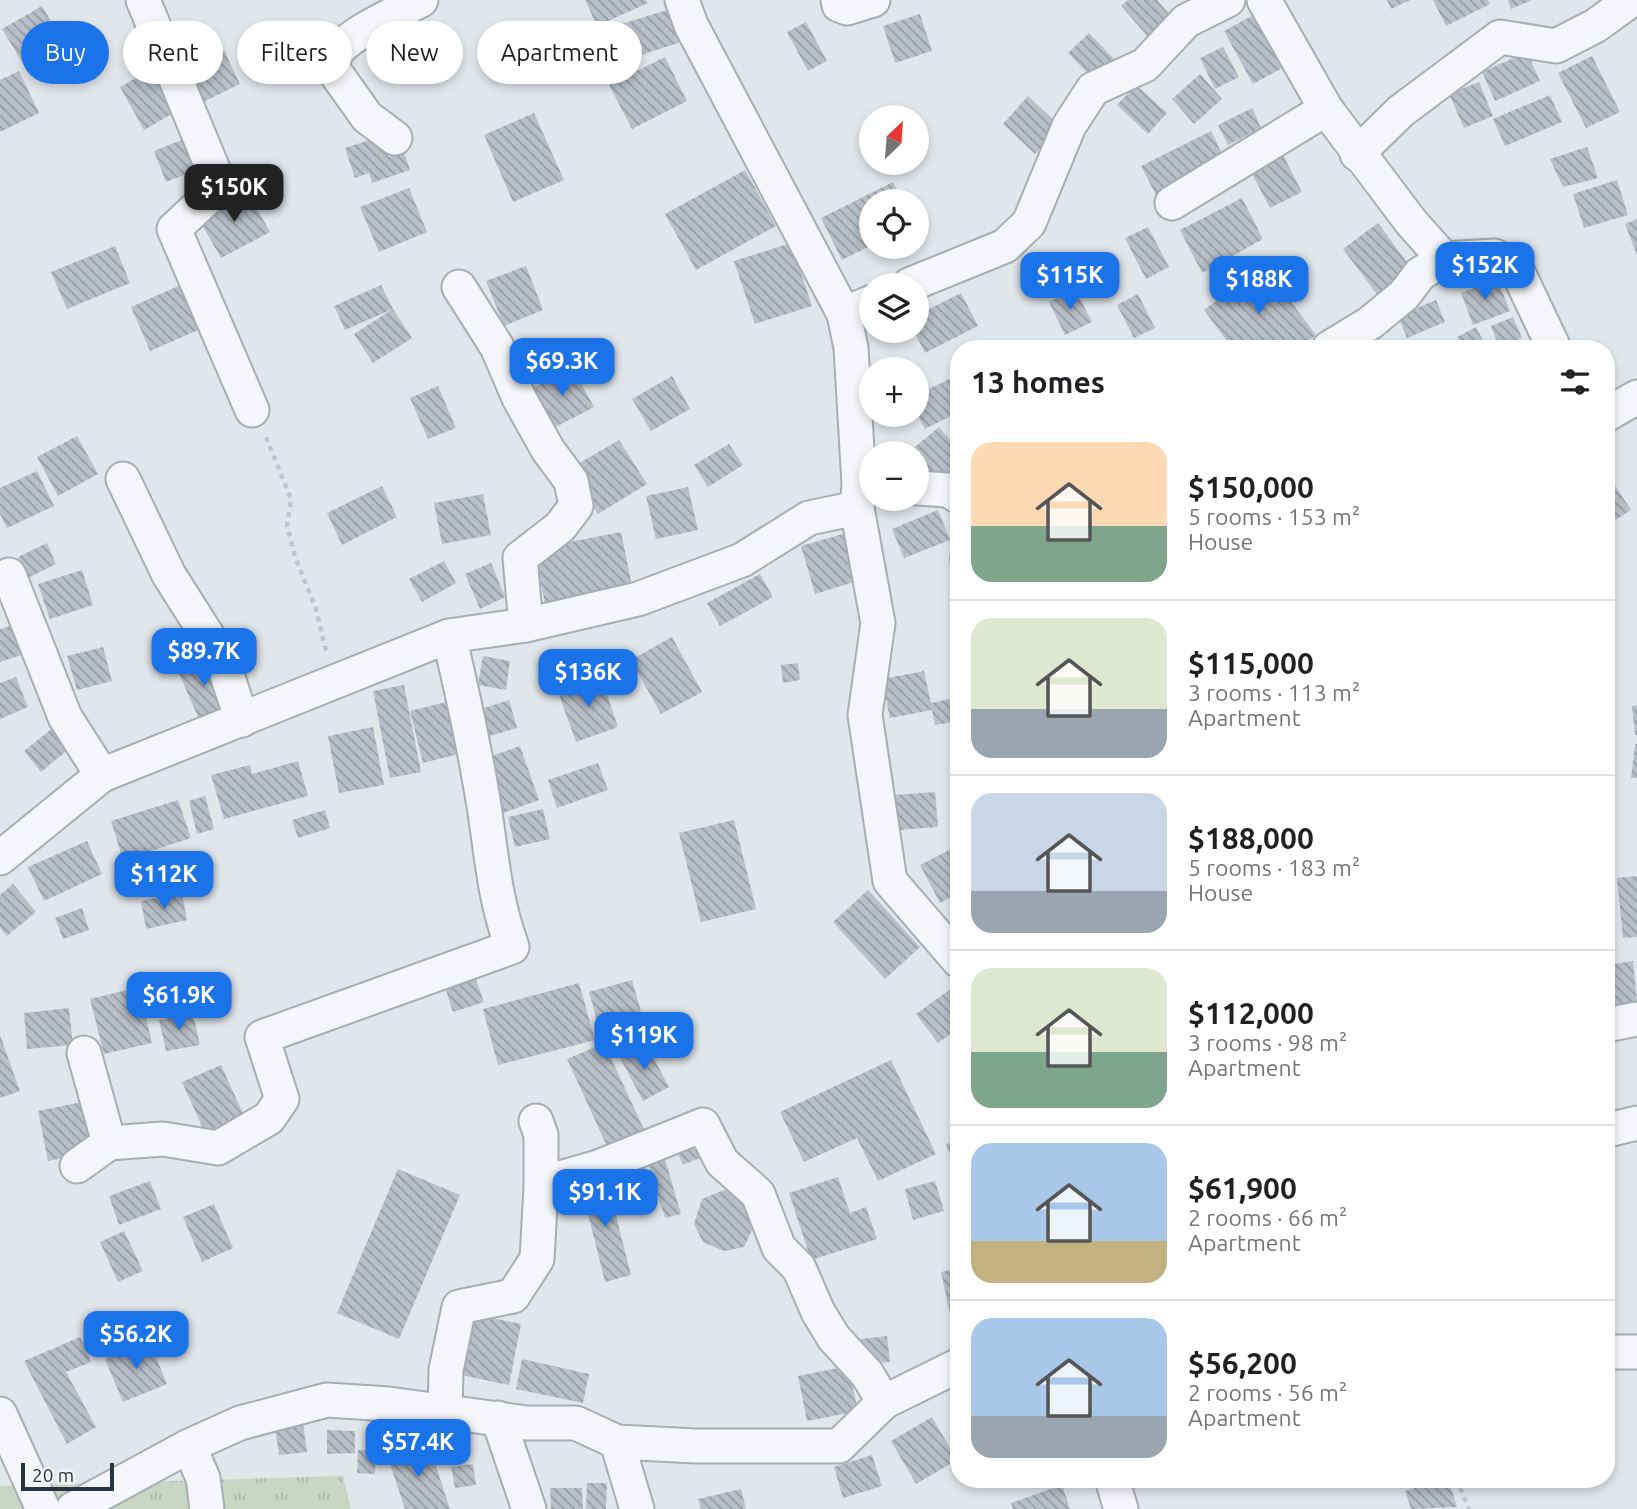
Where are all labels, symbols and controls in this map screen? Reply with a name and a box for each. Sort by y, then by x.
chip: Buy [21,21,109,84]
chip: Rent [123,21,223,84]
chip: Filters [237,21,352,84]
chip: New [366,21,463,84]
chip: Apartment [477,21,642,84]
north arrow [859,105,929,175]
map controls [859,105,929,511]
pin: $150K [185,164,283,224]
text: $150K [200,174,268,199]
button: locate [859,189,929,259]
pin: $152K [1436,243,1534,302]
pin: $115K [1021,252,1119,312]
text: $152K [1451,252,1519,277]
pin: $188K [1210,256,1308,316]
text: $115K [1036,262,1104,287]
text: $188K [1225,266,1293,291]
button: layers [859,273,929,343]
pin: $69.3K [505,338,619,398]
text: $69.3K [526,348,598,373]
button: + [859,357,929,427]
icon: filters [1556,363,1594,401]
text: 13 homes [971,365,1105,399]
button: − [859,441,929,511]
icon: home [1027,470,1111,554]
text: $150,000 [1188,470,1314,504]
text: 5 rooms · 153 m² [1188,504,1360,529]
text: House [1188,529,1253,554]
pin: $89.7K [147,628,261,688]
text: $89.7K [168,638,240,663]
icon: home [1027,646,1111,730]
text: $115,000 [1188,646,1314,680]
pin: $136K [539,650,637,709]
text: $136K [554,659,622,684]
text: 3 rooms · 113 m² [1188,680,1360,705]
text: Apartment [1188,705,1301,730]
icon: home [1027,821,1111,905]
text: $188,000 [1188,821,1314,855]
pin: $112K [115,852,213,911]
text: 5 rooms · 183 m² [1188,855,1360,880]
text: $112K [130,861,198,886]
text: House [1188,880,1253,905]
pin: $61.9K [122,972,236,1032]
text: $61.9K [143,982,215,1007]
icon: home [1027,996,1111,1080]
text: $112,000 [1188,996,1314,1030]
pin: $119K [595,1012,693,1072]
text: $119K [610,1022,678,1047]
text: 3 rooms · 98 m² [1188,1030,1347,1055]
text: Apartment [1188,1055,1301,1080]
pin: $91.1K [548,1170,662,1229]
icon: home [1027,1171,1111,1255]
text: $61,900 [1188,1171,1297,1205]
text: $91.1K [569,1179,641,1204]
text: 2 rooms · 66 m² [1188,1205,1347,1230]
text: Apartment [1188,1230,1301,1255]
pin: $56.2K [79,1312,193,1371]
text: $56.2K [100,1321,172,1346]
icon: home [1027,1346,1111,1430]
text: $56,200 [1188,1346,1297,1380]
text: 2 rooms · 56 m² [1188,1380,1347,1405]
text: Apartment [1188,1405,1301,1430]
pin: $57.4K [361,1420,475,1479]
text: $57.4K [382,1429,454,1454]
scale bar [21,1460,114,1492]
text: 20 m [32,1464,74,1486]

